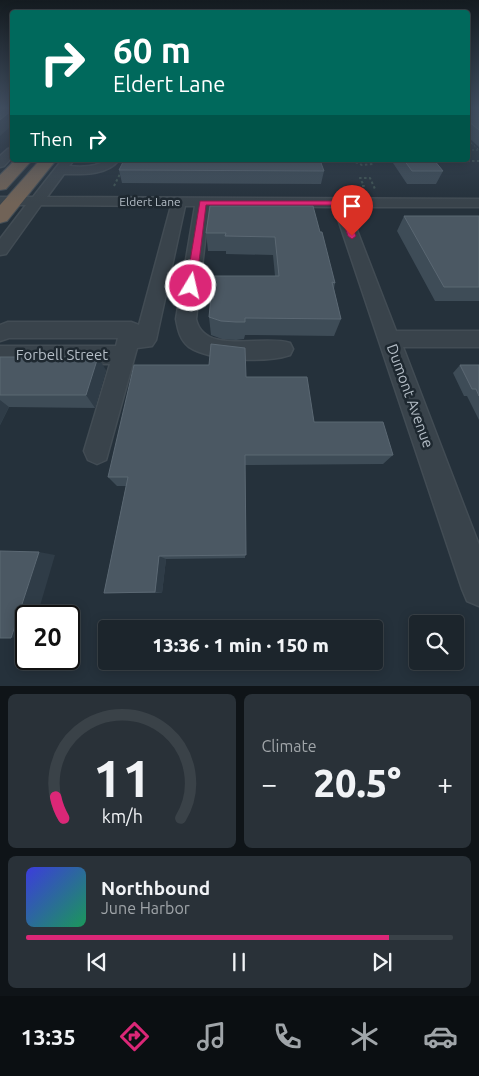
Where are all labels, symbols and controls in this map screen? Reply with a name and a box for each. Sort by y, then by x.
icon: right [30,30,95,95]
text: 60 m [113,30,191,70]
text: Eldert Lane [113,71,225,96]
icon: right [83,125,111,153]
text: Then [30,128,73,150]
pin [331,185,373,236]
icon: arrive [338,192,366,220]
street label: Eldert Lane [119,195,181,208]
position arrow [164,259,216,311]
street label: Dumont Avenue [384,342,437,450]
street label: Forbell Street [16,346,108,363]
speed limit sign: 20 [15,605,80,670]
map controls [409,615,464,670]
button: search [409,615,464,670]
text: 13:36 · 1 min · 150 m [152,634,329,656]
text: Climate [262,737,317,755]
text: 11 [92,749,151,807]
text: 20.5° [314,762,401,804]
text: − [262,768,277,799]
text: + [437,768,453,799]
text: km/h [101,806,142,826]
text: Northbound [101,877,210,899]
text: June Harbor [101,899,190,917]
icon: previous [83,948,111,976]
icon: pause [225,948,253,976]
icon: next [368,948,396,976]
icon: directions [117,1019,152,1054]
icon: music [194,1019,229,1054]
icon: phone [270,1019,305,1054]
icon: climate [347,1019,382,1054]
icon: car [423,1019,458,1054]
text: 13:35 [21,1024,76,1049]

